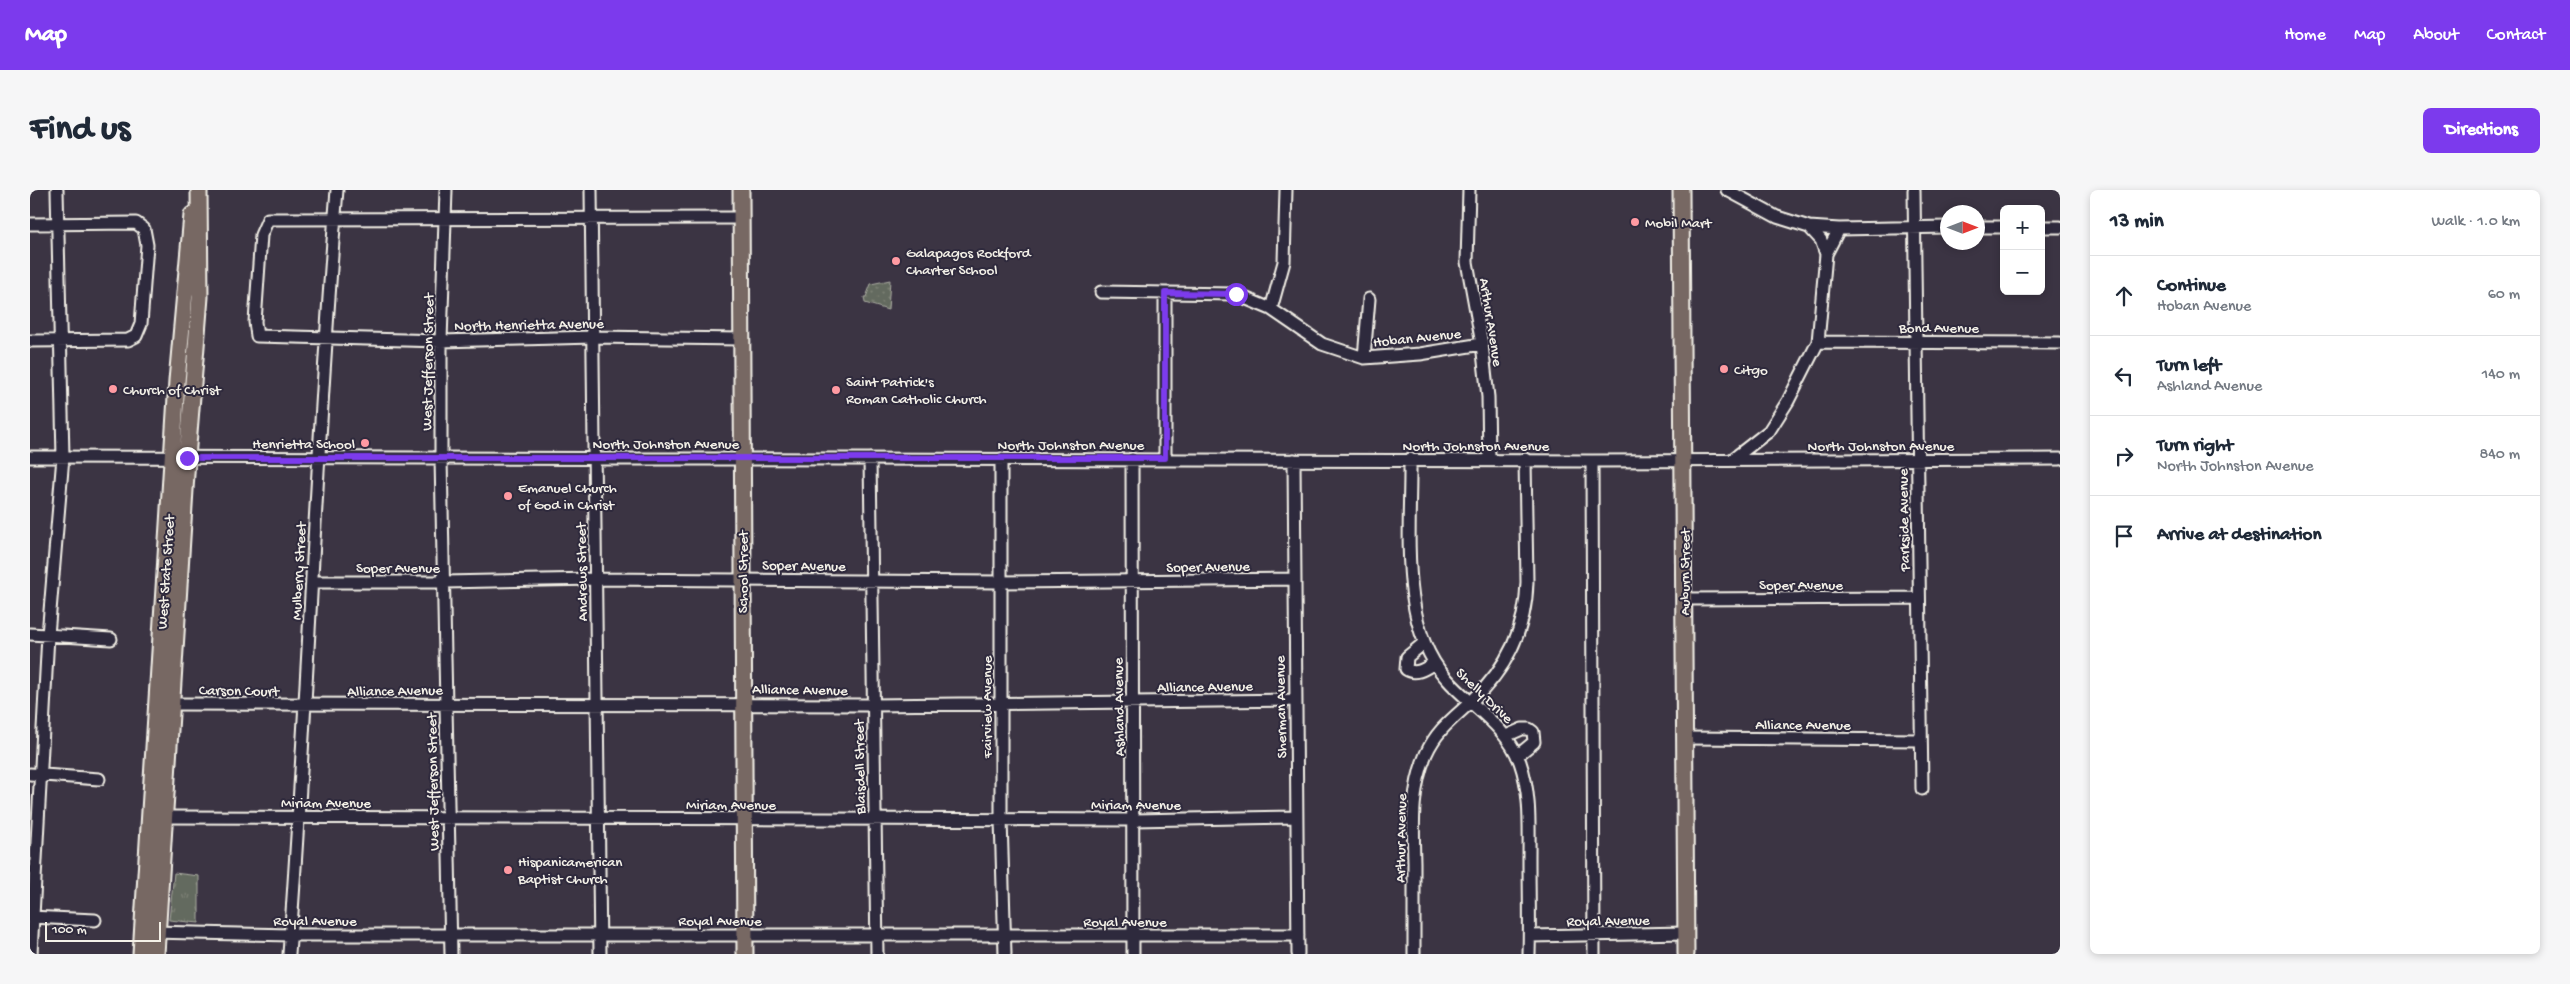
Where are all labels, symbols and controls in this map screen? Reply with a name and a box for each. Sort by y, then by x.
text: Map [25,21,67,50]
text: Home [2284,25,2326,46]
text: Map [2354,25,2385,46]
text: About [2413,25,2459,46]
text: Contact [2487,25,2545,46]
button: Directions [2423,108,2540,153]
text: Find us [30,110,130,151]
north arrow [1940,205,1985,250]
map controls [2000,205,2045,295]
button: + [2000,205,2045,250]
text: 13 min [2110,210,2164,235]
text: Walk · 1.0 km [2431,213,2520,232]
place label: Mobil Mart [1645,215,1713,233]
marker: Mobil Mart [1629,216,1641,228]
place label: Galapagos Rockford Charter School [906,245,1032,280]
button: − [2000,250,2045,295]
marker: Galapagos Rockford Charter School [890,255,902,267]
text: Continue [2157,275,2226,298]
street label: Arthur Avenue [1474,277,1506,368]
icon: ahead [2110,282,2138,310]
route start [1225,283,1248,306]
text: 60 m [2488,286,2520,305]
street label: West Jefferson Street [419,291,439,431]
text: Hoban Avenue [2157,298,2251,317]
street label: North Henrietta Avenue [454,316,604,336]
street label: Bond Avenue [1898,320,1979,338]
street label: Hoban Avenue [1372,325,1462,353]
text: Turn left [2157,355,2221,378]
place label: Citgo [1734,362,1768,380]
icon: left [2110,362,2138,390]
marker: Citgo [1718,363,1730,375]
text: 140 m [2482,366,2520,385]
place label: Saint Patrick's Roman Catholic Church [846,374,987,409]
text: Ashland Avenue [2157,378,2262,397]
place label: Church of Christ [123,382,222,400]
marker: Church of Christ [107,383,119,395]
marker: Saint Patrick's Roman Catholic Church [830,384,842,396]
text: Turn right [2157,435,2233,458]
place label: Henrietta School [252,436,355,454]
street label: North Johnston Avenue [593,436,740,454]
marker: Henrietta School [359,437,371,449]
street label: North Johnston Avenue [998,437,1145,455]
street label: North Johnston Avenue [1403,438,1550,456]
street label: North Johnston Avenue [1808,438,1955,456]
icon: right [2110,442,2138,470]
text: 840 m [2479,446,2520,465]
route end [176,447,199,470]
text: North Johnston Avenue [2157,458,2314,477]
street label: Parkside Avenue [1895,468,1915,572]
place label: Emanuel Church of God in Christ [518,480,617,515]
marker: Emanuel Church of God in Christ [502,490,514,502]
street label: West State Street [154,513,180,630]
street label: Mulberry Street [288,520,312,620]
street label: Andrews Street [573,521,593,621]
icon: arrive [2110,522,2138,550]
text: Arrive at destination [2157,524,2321,547]
street label: Auburn Street [1677,527,1695,615]
street label: School Street [735,529,753,613]
street label: Soper Avenue [762,557,846,577]
street label: Soper Avenue [1166,558,1250,578]
street label: Soper Avenue [356,560,440,578]
street label: Soper Avenue [1759,577,1843,595]
street label: Sherman Avenue [1272,655,1292,759]
street label: Fairview Avenue [979,656,997,759]
street label: Ashland Avenue [1110,657,1130,756]
street label: Shelly Drive [1451,665,1516,728]
street label: Alliance Avenue [1157,678,1253,698]
street label: Alliance Avenue [752,681,848,701]
street label: Carson Court [199,682,281,702]
street label: Alliance Avenue [347,682,443,702]
street label: West Jefferson Street [424,711,444,851]
street label: Alliance Avenue [1755,717,1851,735]
street label: Blaisdell Street [851,718,871,815]
street label: Arthur Avenue [1392,793,1412,883]
street label: Miriam Avenue [281,795,371,813]
street label: Miriam Avenue [686,797,776,815]
street label: Miriam Avenue [1091,797,1181,815]
place label: Hispanicamerican Baptist Church [517,854,622,889]
marker: Hispanicamerican Baptist Church [502,864,514,876]
street label: Royal Avenue [1566,912,1650,932]
street label: Royal Avenue [273,913,357,931]
street label: Royal Avenue [678,913,762,931]
street label: Royal Avenue [1083,914,1167,932]
scale bar [45,919,161,942]
text: 100 m [52,922,87,939]

